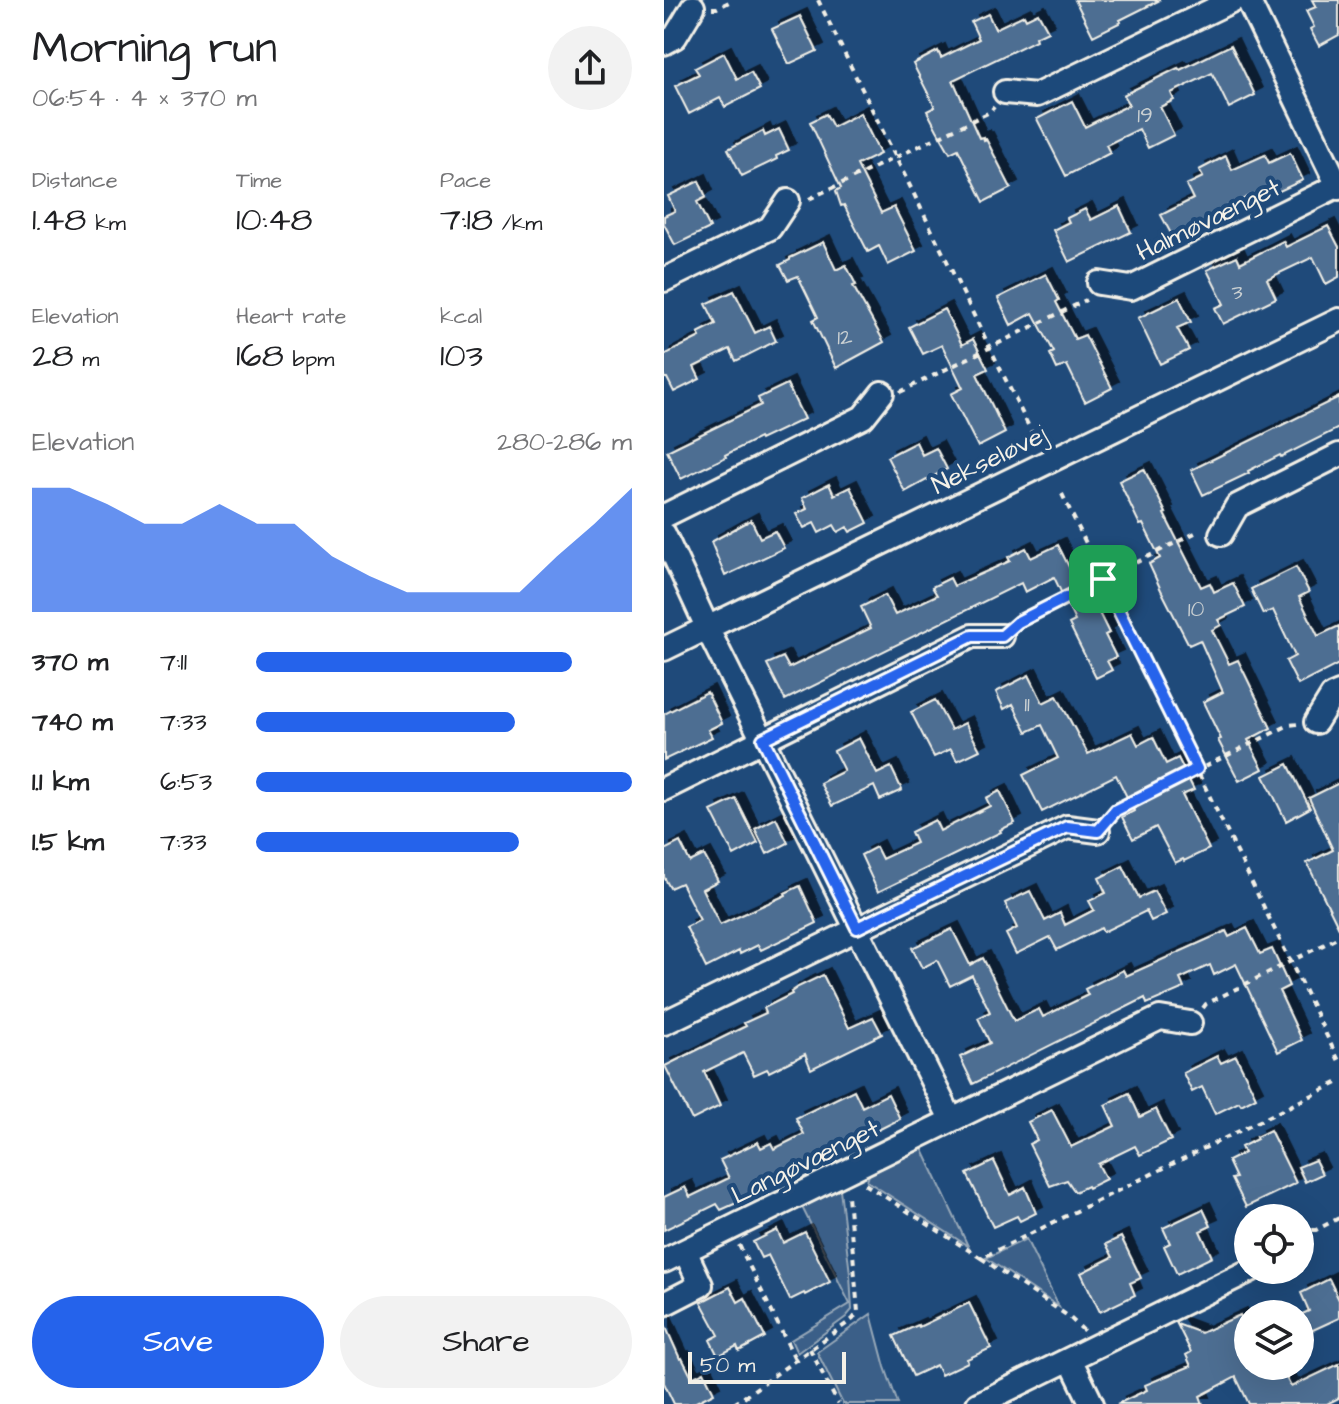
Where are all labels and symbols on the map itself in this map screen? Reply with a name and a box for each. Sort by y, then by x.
house number: 19 [1137,100,1153,131]
street label: Halmøvænget [1130,169,1288,272]
house number: 3 [1231,277,1243,308]
house number: 12 [837,322,853,353]
street label: Nekseløvej [926,416,1054,503]
pin [1069,545,1137,613]
house number: 10 [1188,594,1204,625]
house number: 11 [1024,689,1030,720]
street label: Langøvænget [725,1110,887,1215]
scale bar [688,1348,846,1384]

